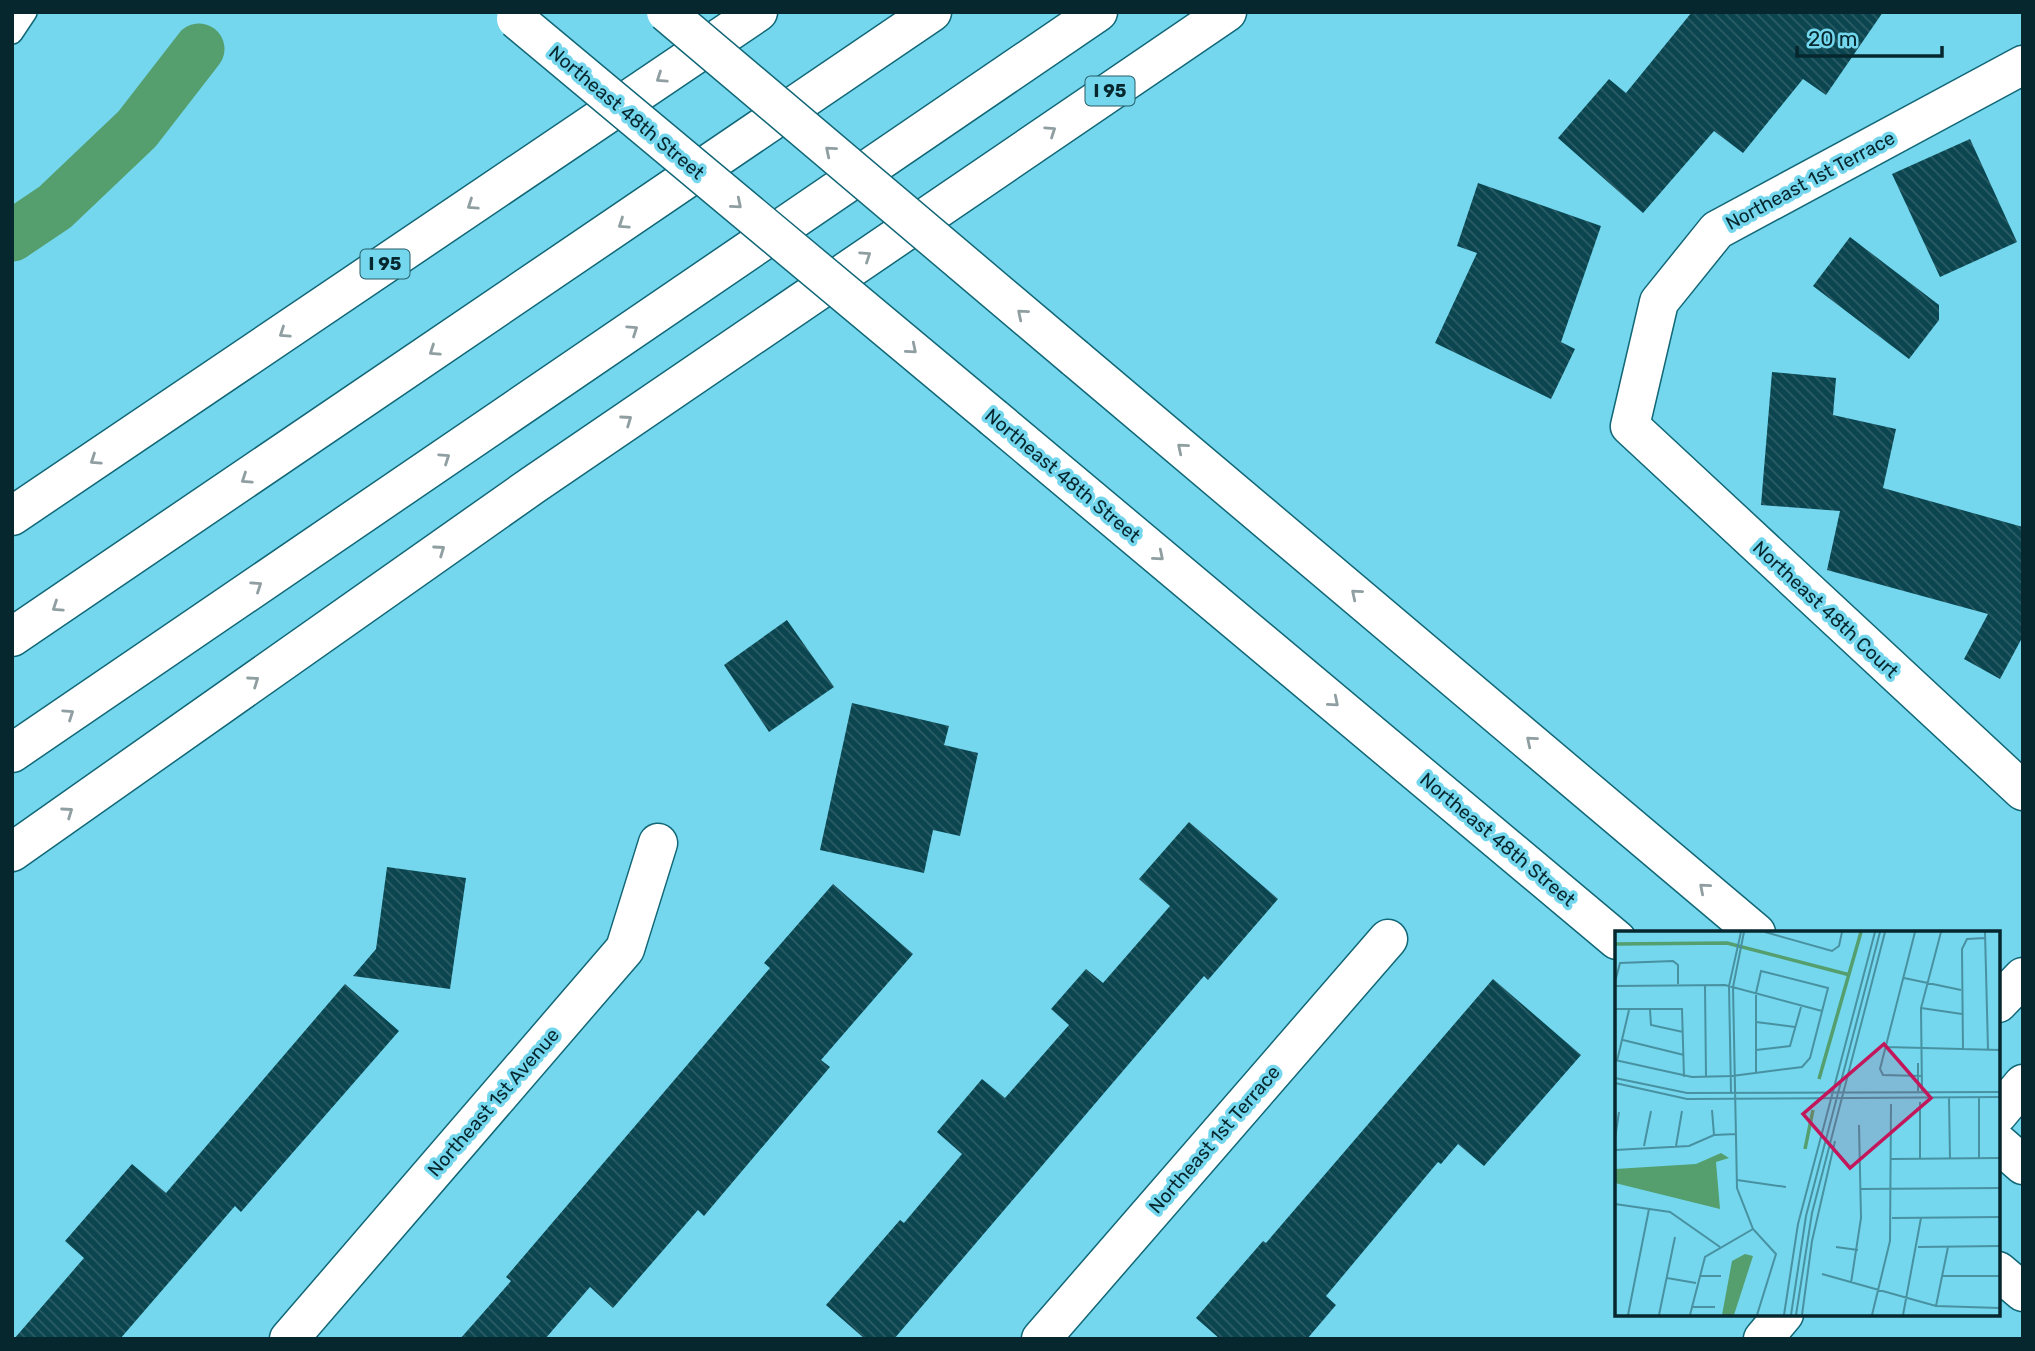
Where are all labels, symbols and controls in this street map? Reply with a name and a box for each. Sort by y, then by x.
scale bar [1797,14,1942,58]
text: 20 m [1808,26,1857,51]
street label: Northeast 48th Street [544,41,709,184]
one-way arrow [655,70,668,83]
road number: I 95 [1086,76,1134,106]
one-way arrow [1043,126,1056,139]
street label: Northeast 1st Terrace [1722,126,1899,235]
one-way arrow [825,147,838,159]
one-way arrow [729,196,742,208]
one-way arrow [467,197,480,210]
one-way arrow [618,216,631,228]
road number: I 95 [360,250,410,278]
one-way arrow [858,252,871,264]
one-way arrow [1018,309,1030,322]
one-way arrow [279,325,292,337]
one-way arrow [625,325,638,338]
one-way arrow [904,341,917,354]
one-way arrow [429,343,442,355]
street label: Northeast 48th Street [980,404,1145,547]
one-way arrow [619,416,632,428]
one-way arrow [1178,444,1191,456]
one-way arrow [90,452,103,464]
one-way arrow [437,453,450,466]
one-way arrow [241,471,254,483]
street label: Northeast 48th Court [1748,536,1904,683]
one-way arrow [432,546,445,558]
one-way arrow [1151,548,1164,560]
one-way arrow [249,581,262,594]
one-way arrow [1352,590,1365,602]
one-way arrow [52,598,65,611]
one-way arrow [246,677,259,689]
one-way arrow [1327,693,1339,706]
one-way arrow [61,710,74,722]
one-way arrow [1526,737,1539,749]
street label: Northeast 48th Street [1415,768,1580,911]
one-way arrow [60,808,73,820]
one-way arrow [1699,884,1712,896]
inset map [1615,931,2000,1316]
street label: Northeast 1st Avenue [423,1023,564,1181]
street label: Northeast 1st Terrace [1144,1061,1285,1218]

